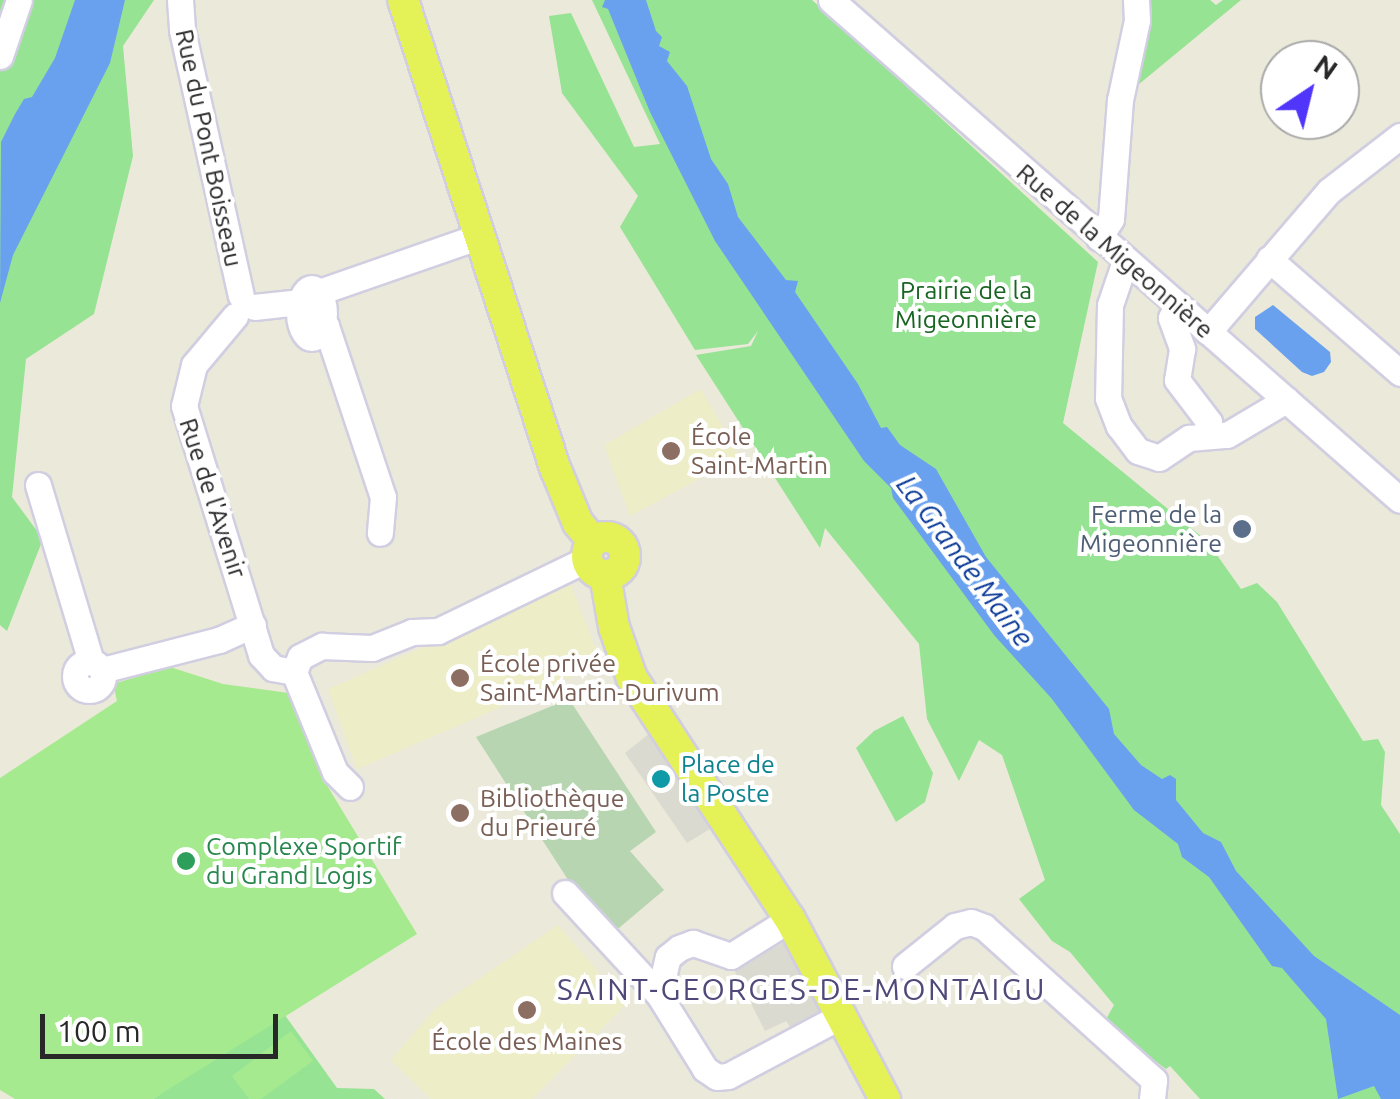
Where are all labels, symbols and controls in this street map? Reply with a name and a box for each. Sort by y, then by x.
street label: Rue du Pont Boisseau [169,26,249,270]
north arrow [1260,40,1360,140]
text: N [1309,48,1344,85]
street label: Rue de la Migeonnière [1010,157,1220,345]
park label: Prairie de la Migeonnière [895,276,1037,335]
street label: Rue de l'Avenir [173,414,253,582]
place label: École Saint-Martin [691,422,828,481]
marker: École Saint-Martin [660,440,682,462]
water label: La Grande Maine [890,469,1040,653]
place label: Ferme de la Migeonnière [1080,500,1222,559]
marker: Ferme de la Migeonnière [1231,518,1253,540]
place label: École privée Saint-Martin-Durivum [480,649,720,708]
marker: École privée Saint-Martin-Durivum [449,667,471,689]
place label: Place de la Poste [681,750,775,809]
marker: Place de la Poste [650,768,672,790]
place label: Bibliothèque du Prieuré [480,784,624,843]
marker: Bibliothèque du Prieuré [449,802,471,824]
place label: Complexe Sportif du Grand Logis [206,832,402,891]
marker: Complexe Sportif du Grand Logis [175,850,197,872]
district label: SAINT-GEORGES-DE-MONTAIGU [557,971,1047,1007]
scale bar [45,994,282,1056]
marker: École des Maines [516,999,538,1021]
text: 100 m [57,1014,141,1048]
place label: École des Maines [432,1026,622,1056]

